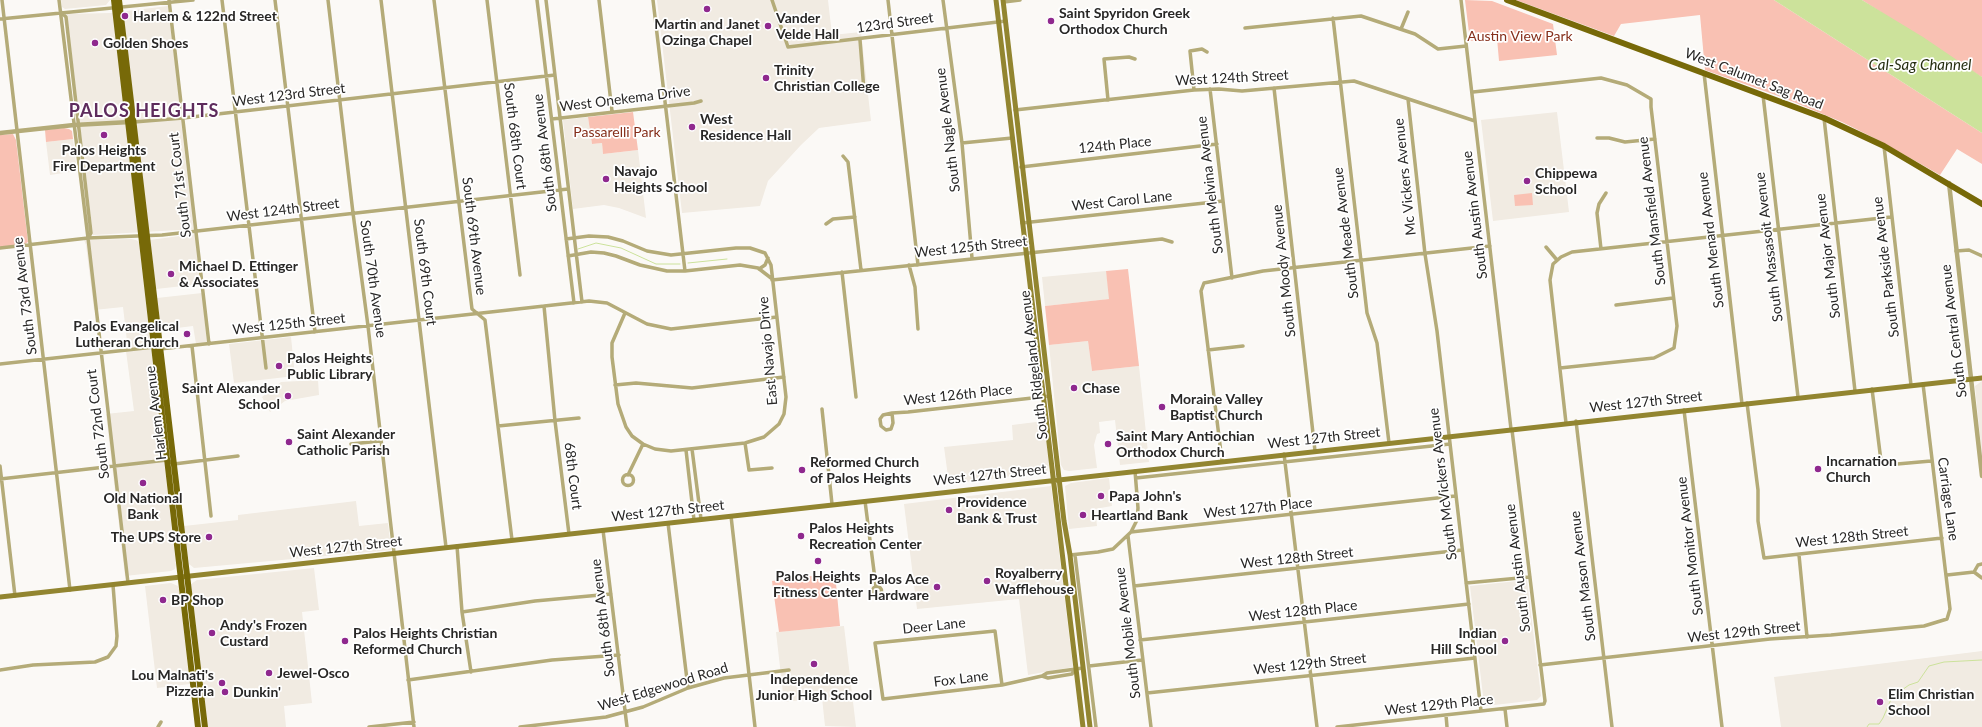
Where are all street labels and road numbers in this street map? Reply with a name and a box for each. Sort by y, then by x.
street label: 123rd Street [855,9,935,37]
street label: West Calumet Sag Road [1682,45,1826,113]
street label: South Nagle Avenue [932,67,964,193]
street label: West 124th Street [1175,67,1289,89]
street label: West 123rd Street [232,80,346,110]
street label: South 68th Court [500,82,530,190]
street label: West Onekema Drive [559,83,691,115]
street label: South 68th Avenue [529,93,561,213]
street label: South Melvina Avenue [1193,115,1227,255]
street label: Mc Vickers Avenue [1390,118,1420,236]
street label: South 71st Court [165,132,195,238]
street label: 124th Place [1078,133,1152,157]
street label: South Mansfield Avenue [1635,136,1669,286]
street label: South Austin Avenue [1459,150,1491,280]
street label: South Meade Avenue [1330,166,1362,300]
street label: South Menard Avenue [1694,171,1728,309]
street label: South Massasoit Avenue [1751,171,1787,323]
street label: South 69th Avenue [458,176,490,296]
street label: West Carol Lane [1071,187,1173,215]
street label: South Major Avenue [1812,193,1844,319]
street label: West 124th Street [226,195,340,225]
street label: South Parkside Avenue [1869,196,1903,338]
street label: South Moody Avenue [1269,204,1299,338]
street label: South 69th Court [410,218,440,326]
street label: South 70th Avenue [356,219,390,339]
street label: West 125th Street [914,233,1028,261]
street label: South 73rd Avenue [9,236,41,356]
street label: South Central Avenue [1937,263,1971,399]
street label: South Ridgeland Avenue [1017,290,1051,440]
street label: East Navajo Drive [755,296,781,406]
street label: West 125th Street [232,310,346,338]
street label: Harlem Avenue [142,365,170,461]
street label: South 72nd Court [83,368,113,480]
street label: West 126th Place [903,381,1013,409]
street label: West 127th Street [1589,388,1703,416]
street label: South McVickers Avenue [1425,407,1461,561]
street label: West 127th Street [1267,424,1381,452]
street label: 68th Court [561,441,585,511]
street label: Carriage Lane [1934,456,1962,542]
street label: West 127th Street [933,461,1047,489]
street label: South Monitor Avenue [1673,476,1707,616]
street label: West 127th Place [1203,494,1313,522]
street label: West 127th Street [611,497,725,525]
street label: South Austin Avenue [1502,503,1534,633]
street label: South Mason Avenue [1567,510,1599,642]
street label: West 128th Street [1795,523,1909,551]
street label: West 127th Street [289,533,403,561]
street label: West 128th Street [1240,544,1354,572]
street label: South 68th Avenue [587,558,619,678]
street label: South Mobile Avenue [1112,566,1144,700]
street label: West 128th Place [1248,597,1358,625]
street label: Deer Lane [902,614,966,638]
street label: West 129th Street [1687,618,1801,646]
street label: West 129th Street [1253,650,1367,678]
street label: West Edgewood Road [596,659,730,715]
street label: Fox Lane [933,667,989,691]
street label: West 129th Place [1384,691,1494,719]

